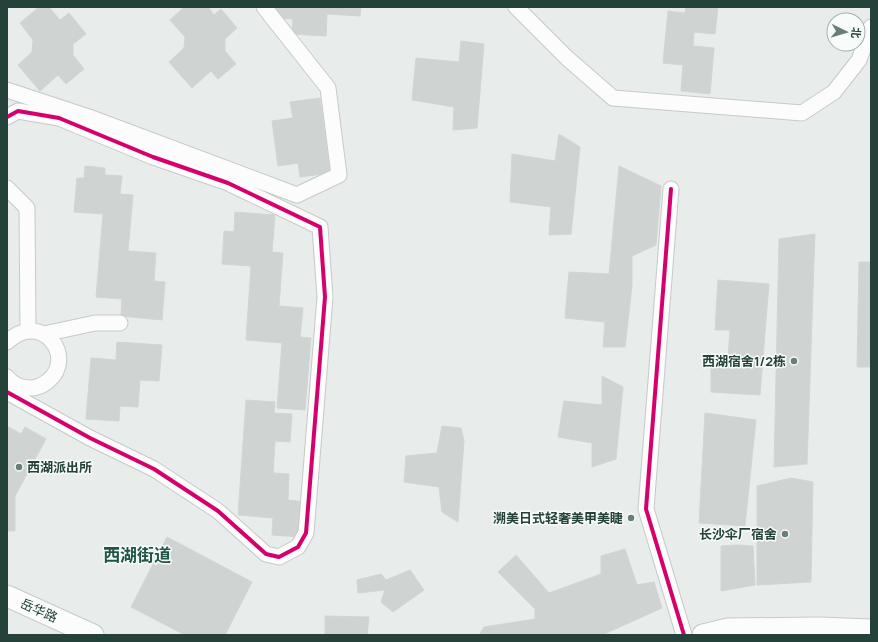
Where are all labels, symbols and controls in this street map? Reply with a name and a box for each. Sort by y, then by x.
north arrow [826,12,866,52]
text: 北 [849,27,864,39]
place label: 西湖宿舍1/2栋 [702,352,786,370]
marker: 西湖宿舍1/2栋 [789,356,799,366]
place label: 西湖派出所 [27,458,92,476]
marker: 西湖派出所 [14,462,24,472]
place label: 溯美日式轻奢美甲美睫 [493,509,623,527]
marker: 溯美日式轻奢美甲美睫 [626,513,636,523]
place label: 长沙伞厂宿舍 [699,525,777,543]
marker: 长沙伞厂宿舍 [780,529,790,539]
district label: 西湖街道 [103,543,171,566]
street label: 岳华路 [18,594,60,626]

